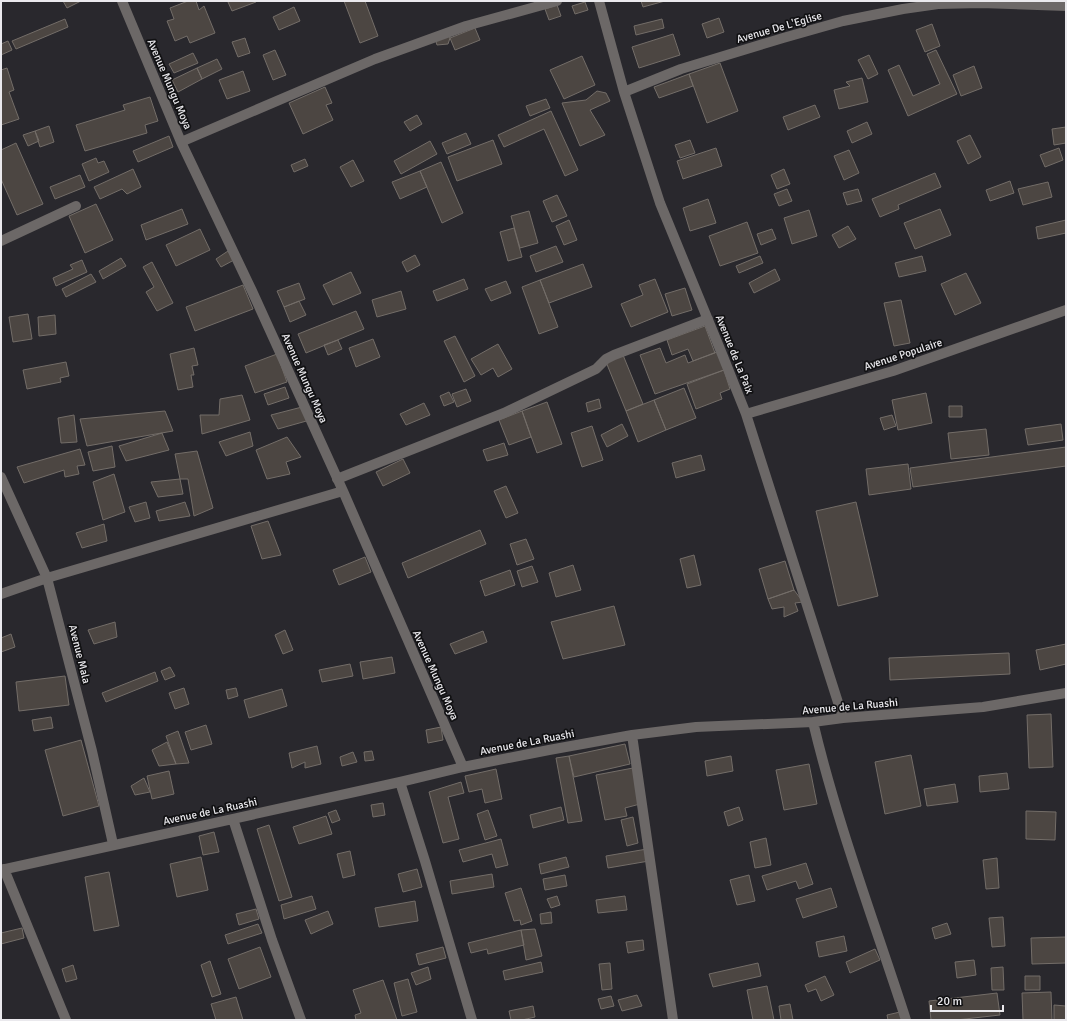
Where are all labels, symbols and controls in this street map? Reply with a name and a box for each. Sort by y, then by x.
street label: Avenue De L'Eglise [735,9,823,46]
street label: Avenue Mungu Moya [145,37,195,132]
street label: Avenue de La Paix [713,313,756,395]
street label: Avenue Mungu Moya [279,331,330,426]
street label: Avenue Populaire [862,336,944,373]
street label: Avenue Mala [66,623,93,685]
street label: Avenue Mungu Moya [410,628,461,723]
street label: Avenue de La Ruashi [802,696,898,717]
street label: Avenue de La Ruashi [479,727,575,758]
street label: Avenue de La Ruashi [162,795,258,828]
scale bar [931,987,1003,1013]
text: 20 m [937,994,962,1009]

